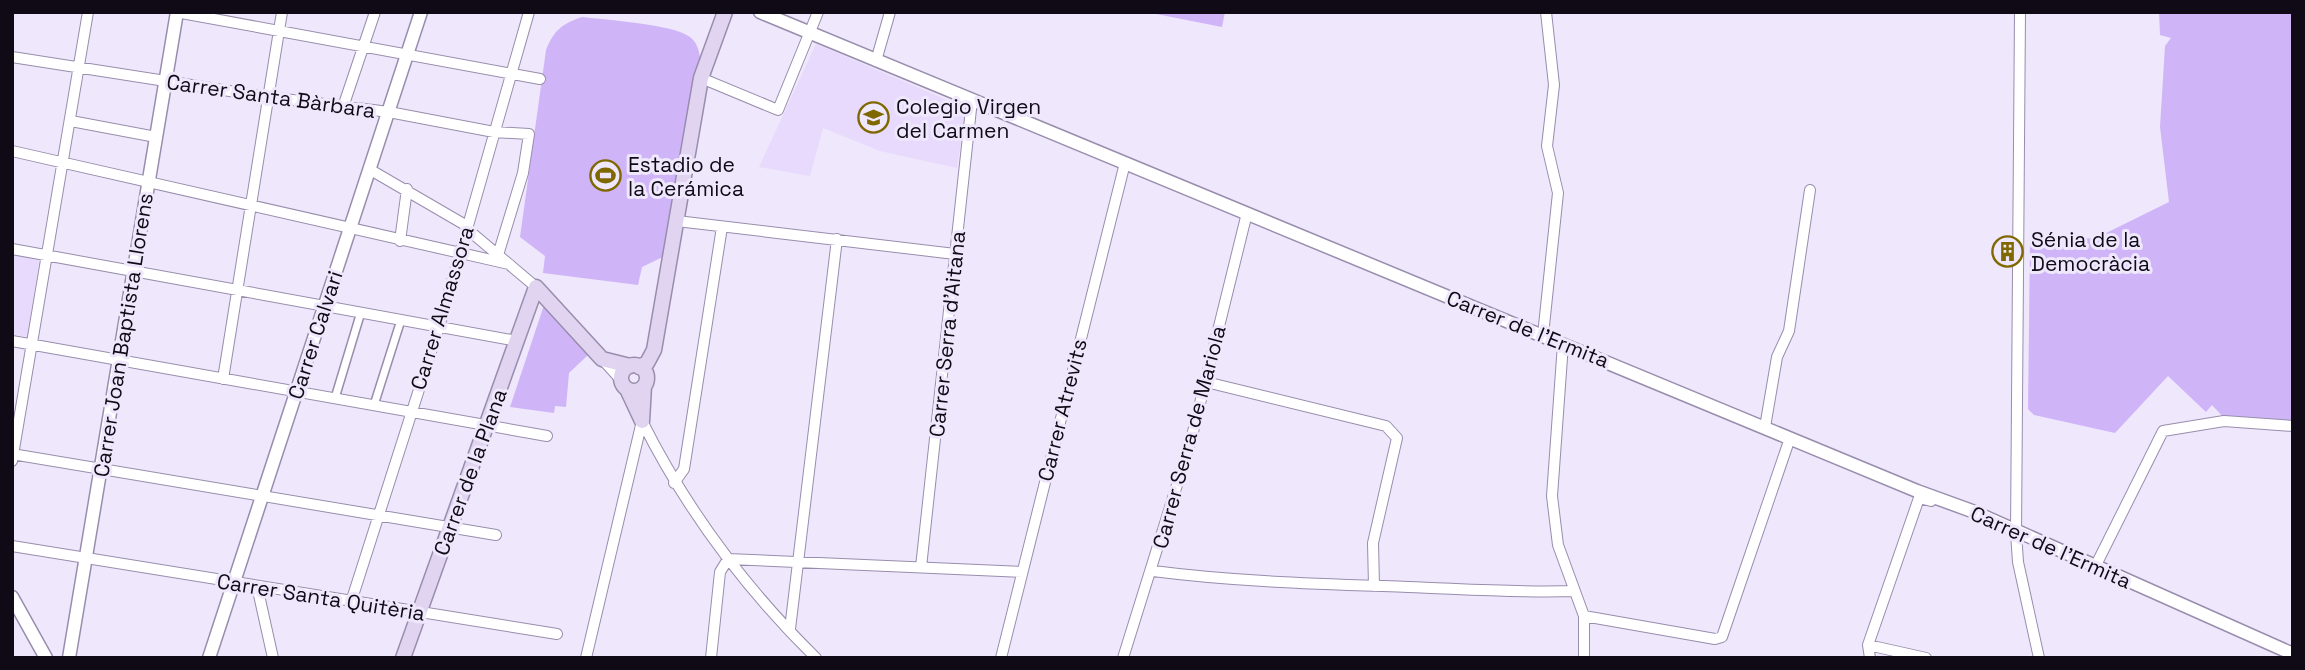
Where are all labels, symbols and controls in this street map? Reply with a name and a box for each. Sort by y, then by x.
street label: Carrer Santa Bàrbara [165,68,377,124]
place label: Colegio Virgen del Carmen [896,93,1041,144]
school or university icon: Colegio Virgen del Carmen [856,101,890,135]
place label: Estadio de la Cerámica [628,151,744,202]
sports icon: Estadio de la Cerámica [588,159,622,193]
street label: Carrer Joan Baptista Llorens [87,191,159,479]
street label: Carrer Almassora [404,223,480,393]
place label: Sénia de la Democràcia [2031,226,2150,277]
street label: Carrer Serra d'Aitana [923,230,971,438]
building icon: Sénia de la Democràcia [1991,234,2025,268]
street label: Carrer Calvari [282,267,348,403]
street label: Carrer de l'Ermita [1443,284,1613,374]
street label: Carrer Serra de Mariola [1146,322,1232,552]
street label: Carrer Atrevits [1031,336,1093,484]
street label: Carrer de la Plana [427,385,513,559]
street label: Carrer de l'Ermita [1966,499,2136,595]
street label: Carrer Santa Quitèria [215,567,427,627]

